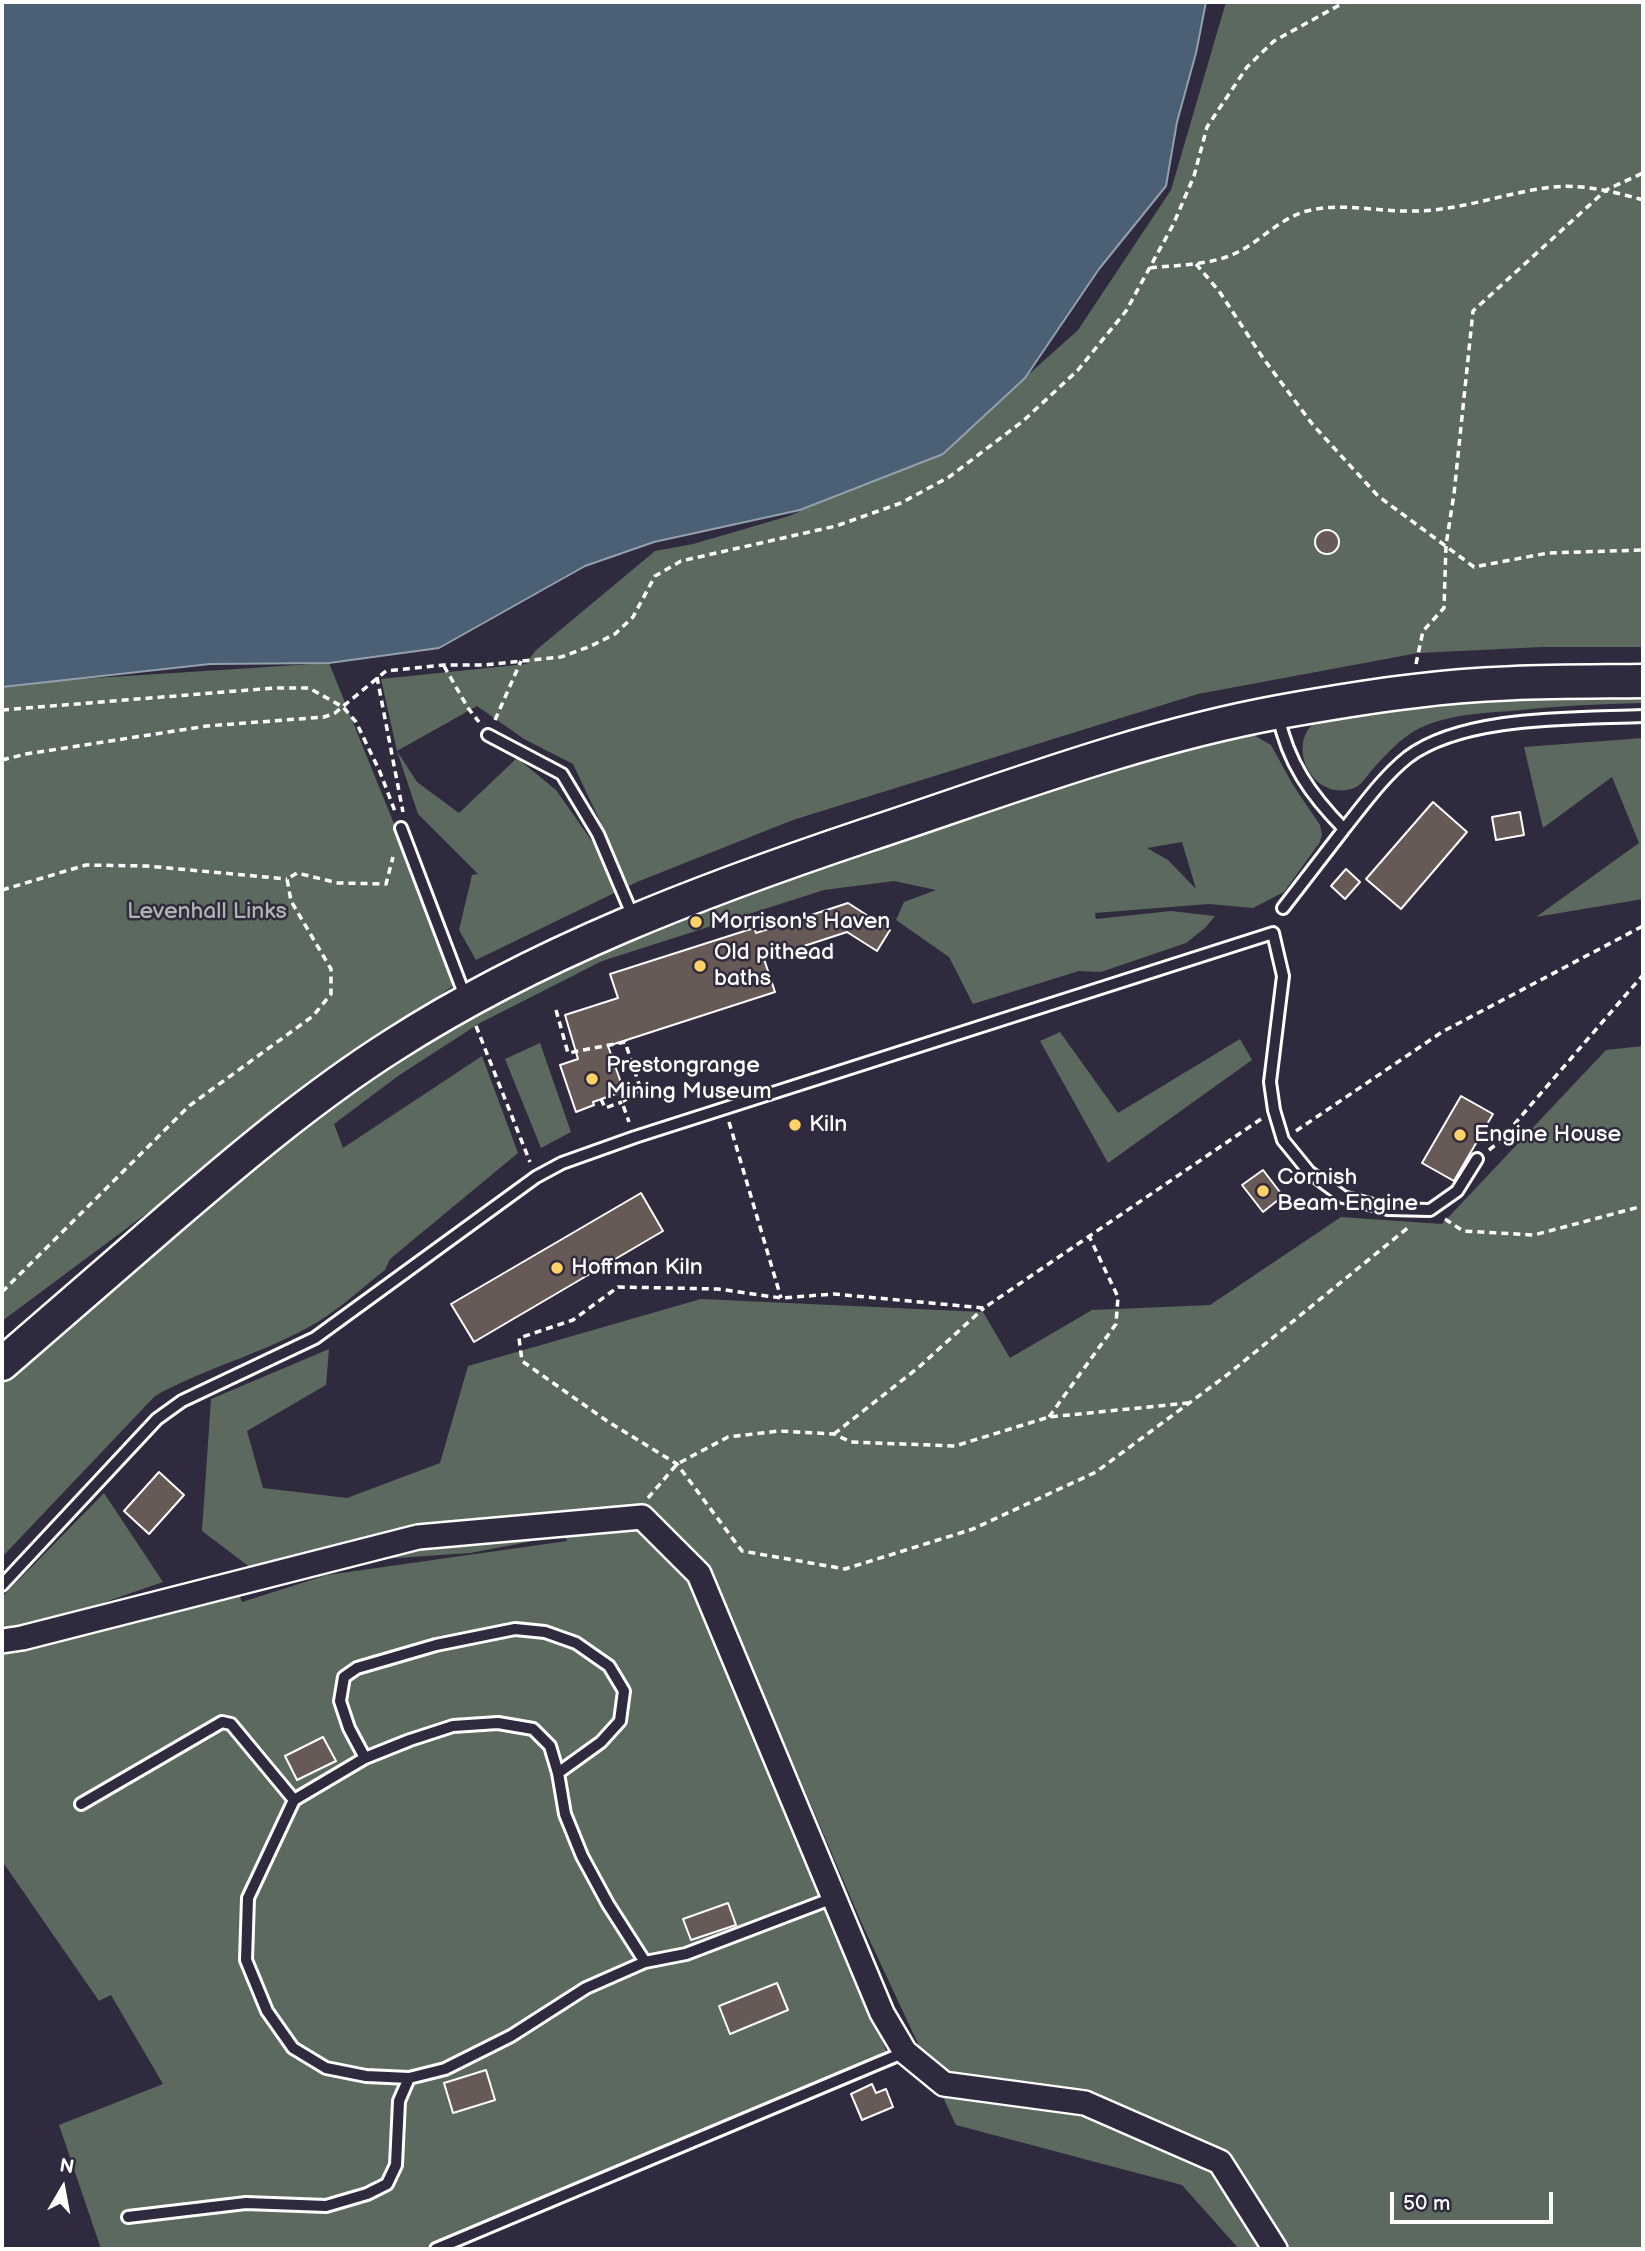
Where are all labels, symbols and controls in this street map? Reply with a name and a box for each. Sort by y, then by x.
park label: Levenhall Links [127,898,287,926]
place label: Morrison's Haven [710,908,890,936]
marker: Morrison's Haven [688,914,704,930]
place label: Old pithead baths [714,939,834,993]
marker: Old pithead baths [692,958,708,974]
place label: Prestongrange Mining Museum [606,1052,772,1106]
marker: Prestongrange Mining Museum [584,1071,600,1087]
place label: Kiln [809,1111,847,1139]
marker: Kiln [787,1117,803,1133]
place label: Engine House [1474,1121,1621,1149]
marker: Engine House [1452,1127,1468,1143]
place label: Cornish Beam Engine [1277,1164,1418,1218]
marker: Cornish Beam Engine [1255,1183,1271,1199]
place label: Hoffman Kiln [571,1254,703,1282]
marker: Hoffman Kiln [549,1260,565,1276]
north arrow [28,2153,98,2223]
text: N [58,2154,76,2179]
scale bar [1393,2178,1556,2222]
text: 50 m [1403,2191,1450,2216]

